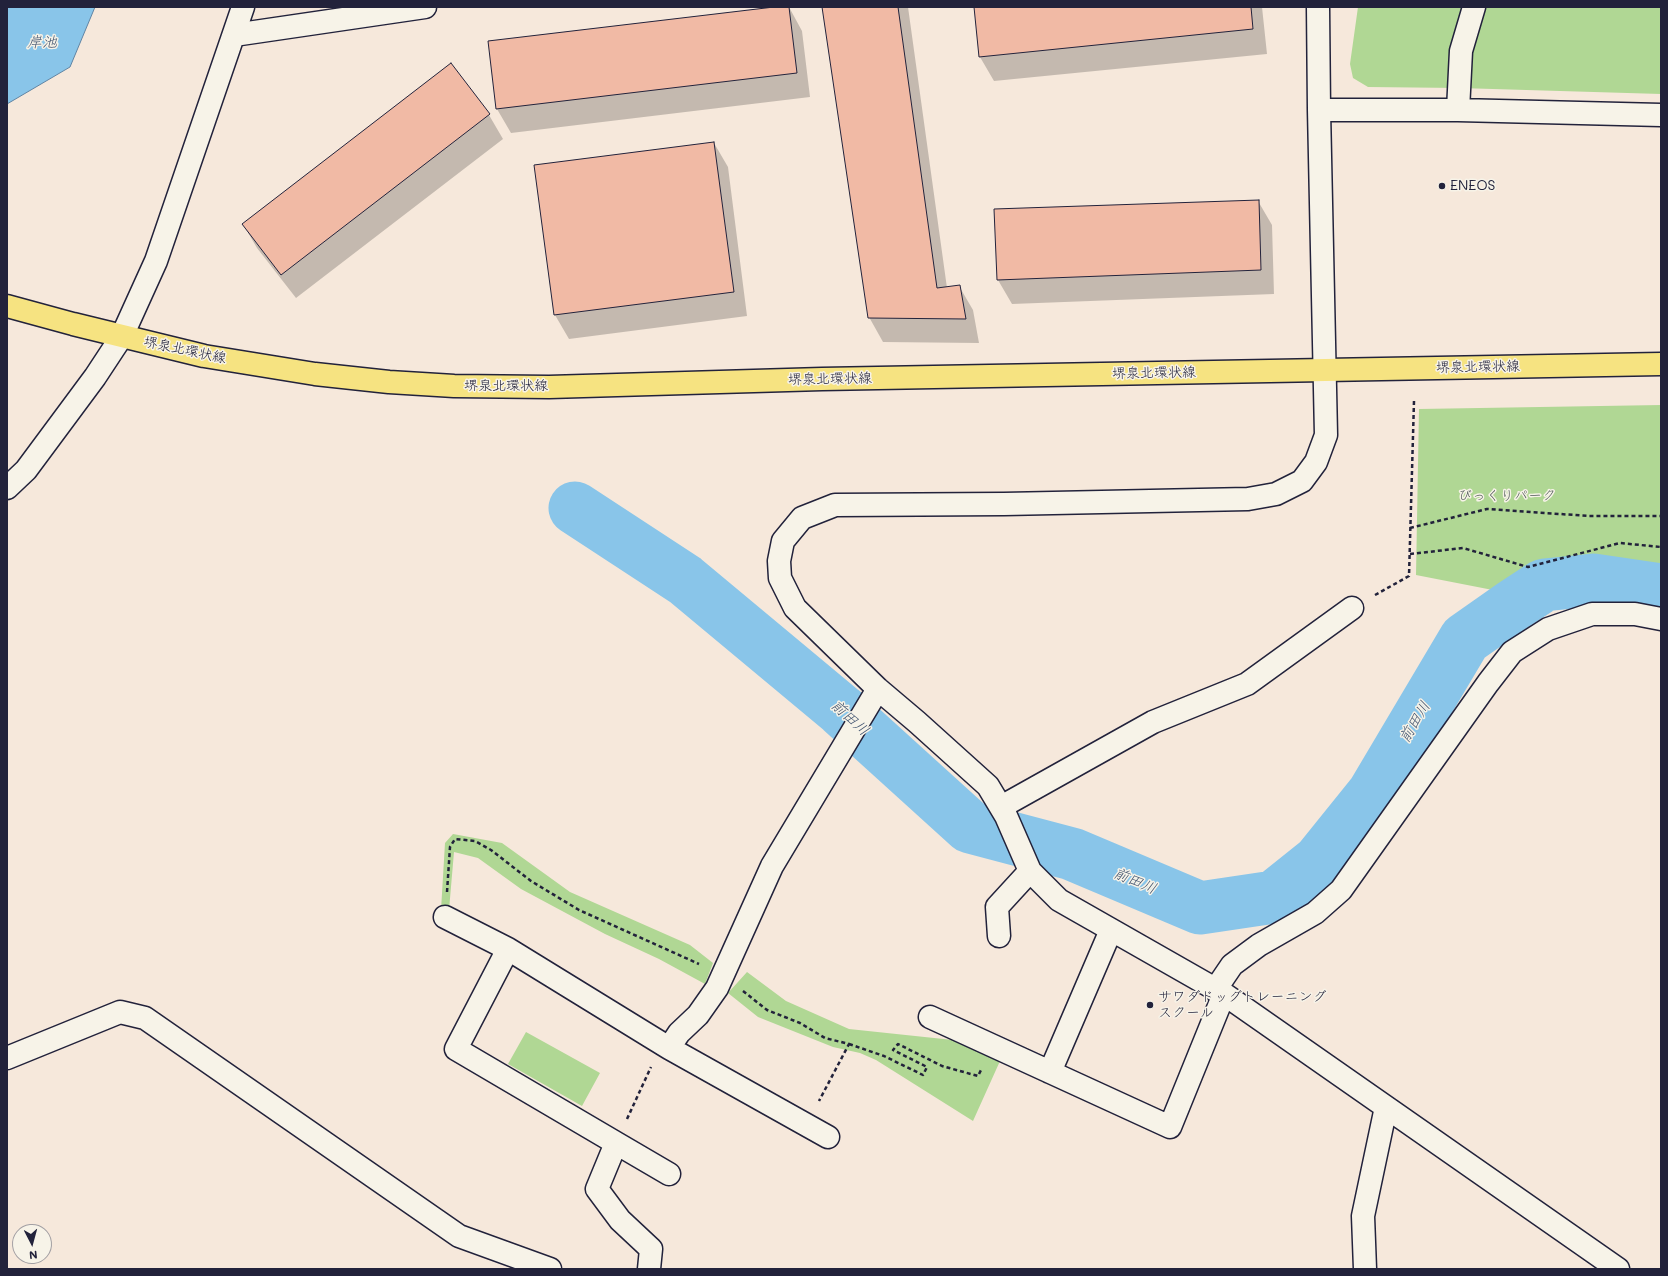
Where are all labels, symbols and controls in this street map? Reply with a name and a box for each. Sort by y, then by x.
water label: 岸池 [27,33,57,51]
place label: ENEOS [1450,178,1495,194]
marker: ENEOS [1437,181,1447,191]
street label: 堺泉北環状線 [142,333,228,367]
street label: 堺泉北環状線 [1436,358,1520,376]
street label: 堺泉北環状線 [1112,364,1196,382]
street label: 堺泉北環状線 [788,370,872,388]
street label: 堺泉北環状線 [464,378,548,394]
park label: びっくりパーク [1458,488,1556,504]
water label: 前田川 [827,696,873,740]
water label: 前田川 [1396,698,1434,746]
water label: 前田川 [1111,864,1159,898]
place label: サワダドッグトレーニング スクール [1158,989,1327,1022]
marker: サワダドッグトレーニング スクール [1145,1000,1155,1010]
north arrow [12,1224,52,1264]
text: N [28,1248,38,1263]

